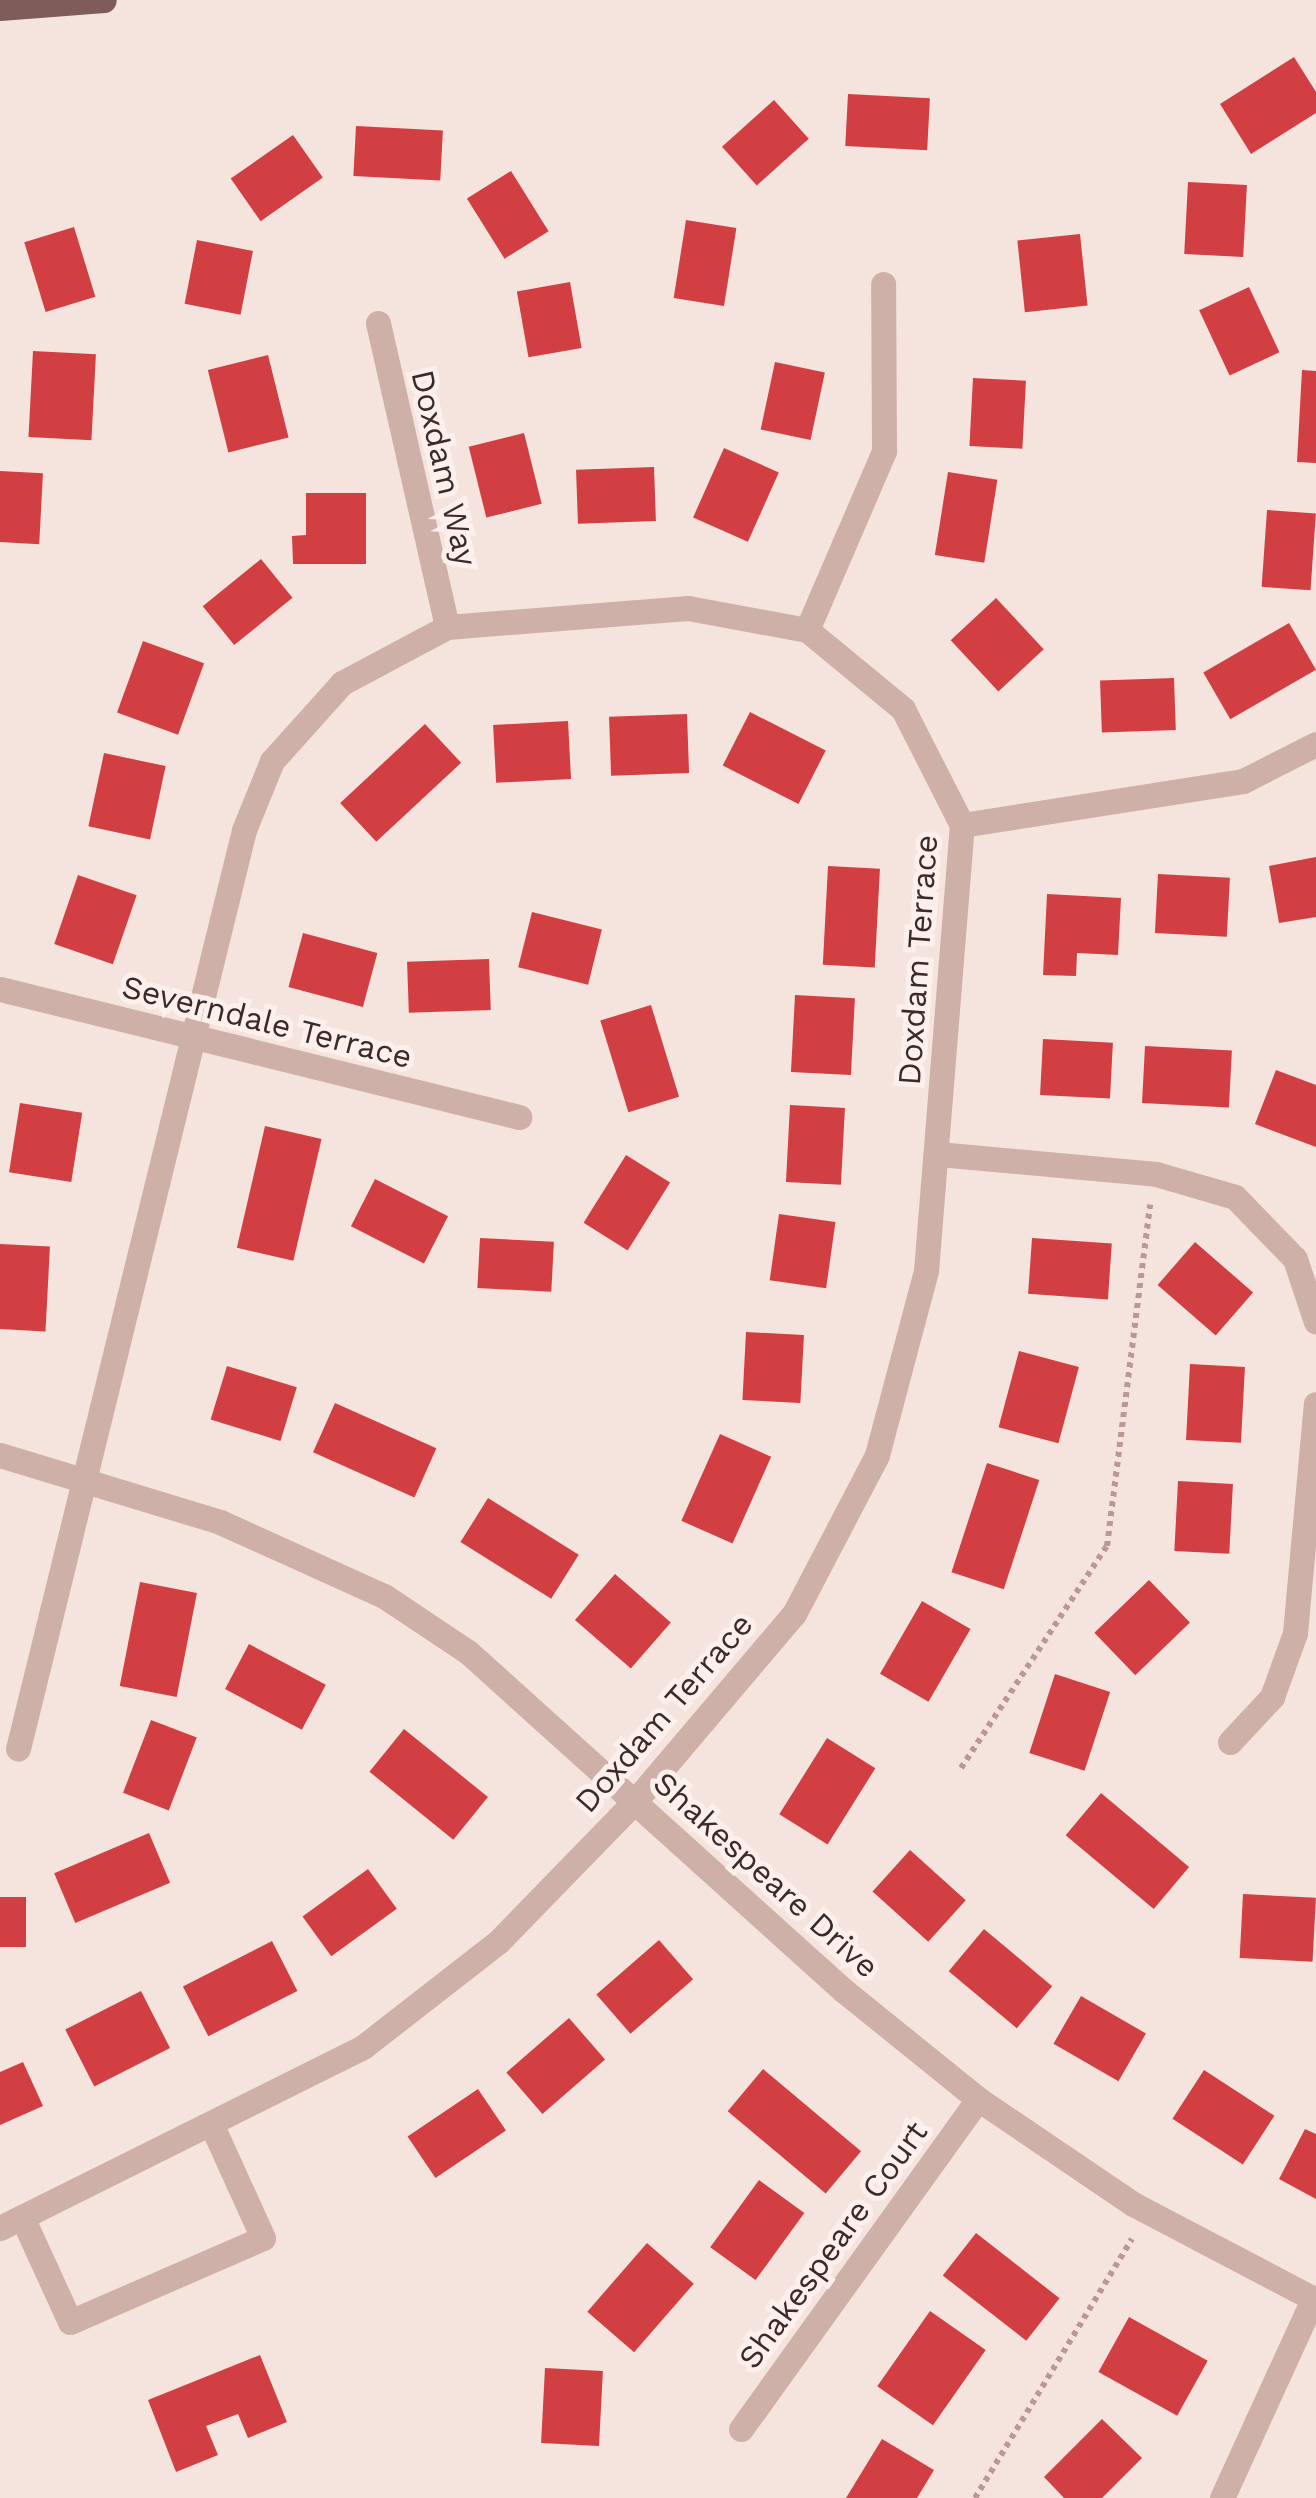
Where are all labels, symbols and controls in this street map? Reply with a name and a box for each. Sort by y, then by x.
street label: Doxdam Way [403,366,485,570]
street label: Doxdam Terrace [890,833,946,1087]
street label: Severndale Terrace [118,967,416,1077]
street label: Doxdam Terrace [567,1605,761,1821]
street label: Shakespeare Drive [646,1764,886,1986]
street label: Shakespeare Court [730,2114,936,2376]

